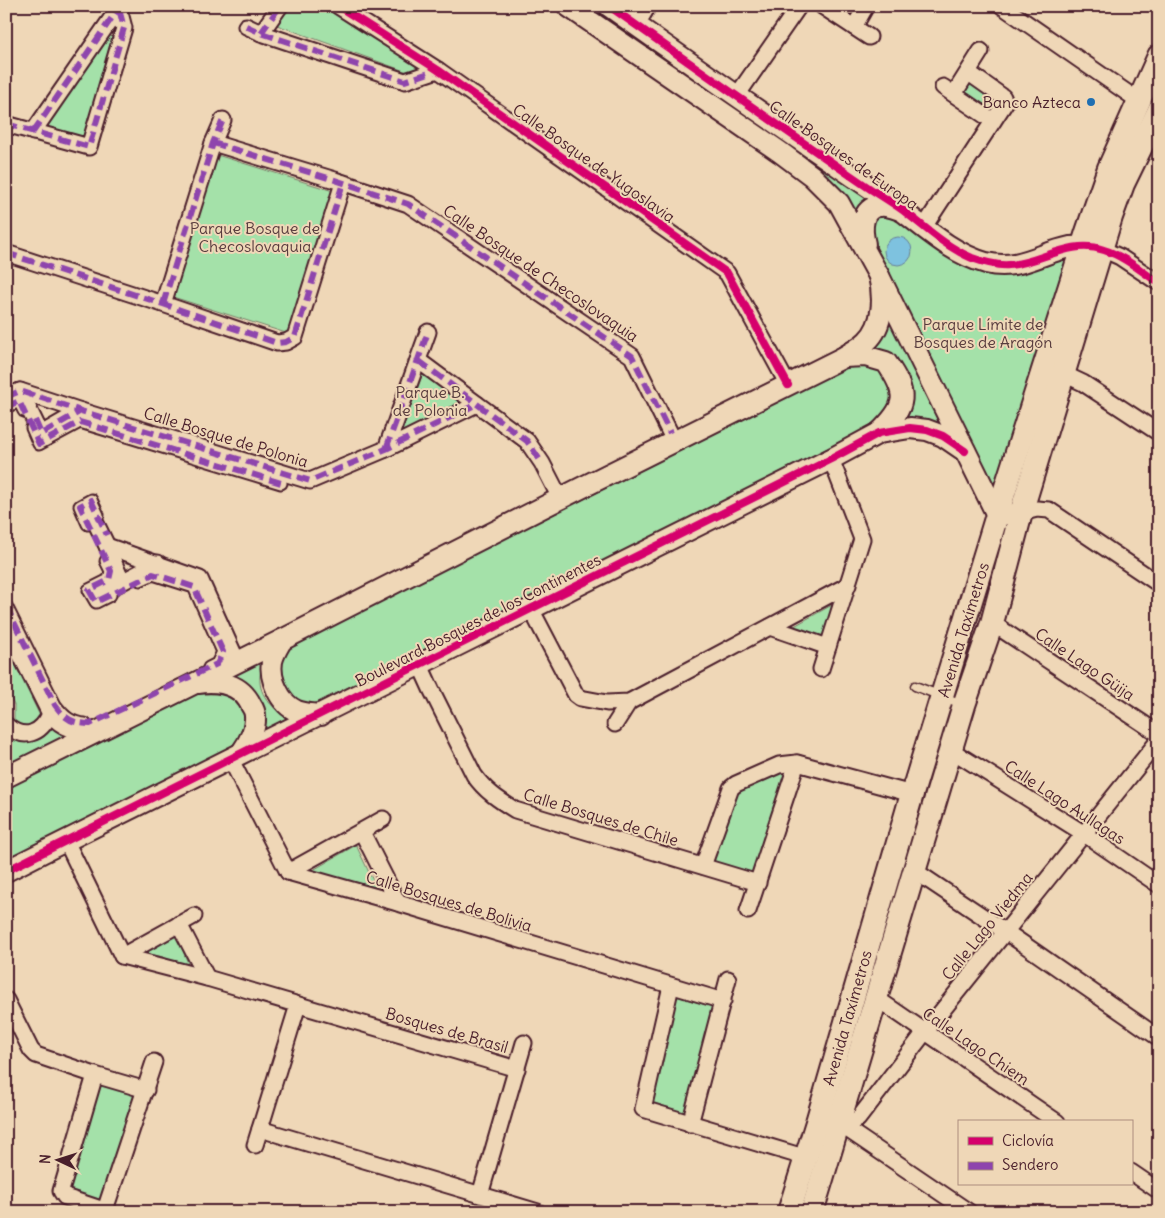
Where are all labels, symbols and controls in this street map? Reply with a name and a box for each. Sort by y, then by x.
place label: Banco Azteca [982,92,1081,112]
street label: Calle Bosques de Europa [766,96,922,214]
marker: Banco Azteca [1085,96,1097,108]
street label: Calle Bosque de Yugoslavia [509,99,679,227]
street label: Calle Bosque de Checoslovaquia [440,200,642,346]
park label: Parque Bosque de Checoslovaquia [190,218,320,256]
park label: Parque Límite de Bosques de Aragón [913,314,1053,352]
park label: Parque B. de Polonia [393,382,467,420]
street label: Calle Bosque de Polonia [141,402,311,472]
street label: Boulevard Bosques de los Continentes [352,549,604,691]
street label: Avenida Taxímetros [933,560,993,700]
street label: Calle Lago Güija [1031,623,1139,705]
street label: Calle Lago Aullagas [1001,756,1129,848]
street label: Calle Bosques de Chile [521,784,681,850]
street label: Calle Bosques de Bolivia [364,866,534,936]
street label: Calle Lago Viedma [937,868,1037,984]
street label: Avenida Taxímetros [818,948,876,1088]
street label: Bosques de Brasil [383,1003,511,1057]
street label: Calle Lago Chiem [919,1003,1033,1089]
legend [958,1120,1132,1186]
text: Ciclovía [1002,1131,1054,1150]
north arrow [32,1136,82,1186]
text: N [36,1154,54,1165]
text: Sendero [1002,1155,1058,1174]

